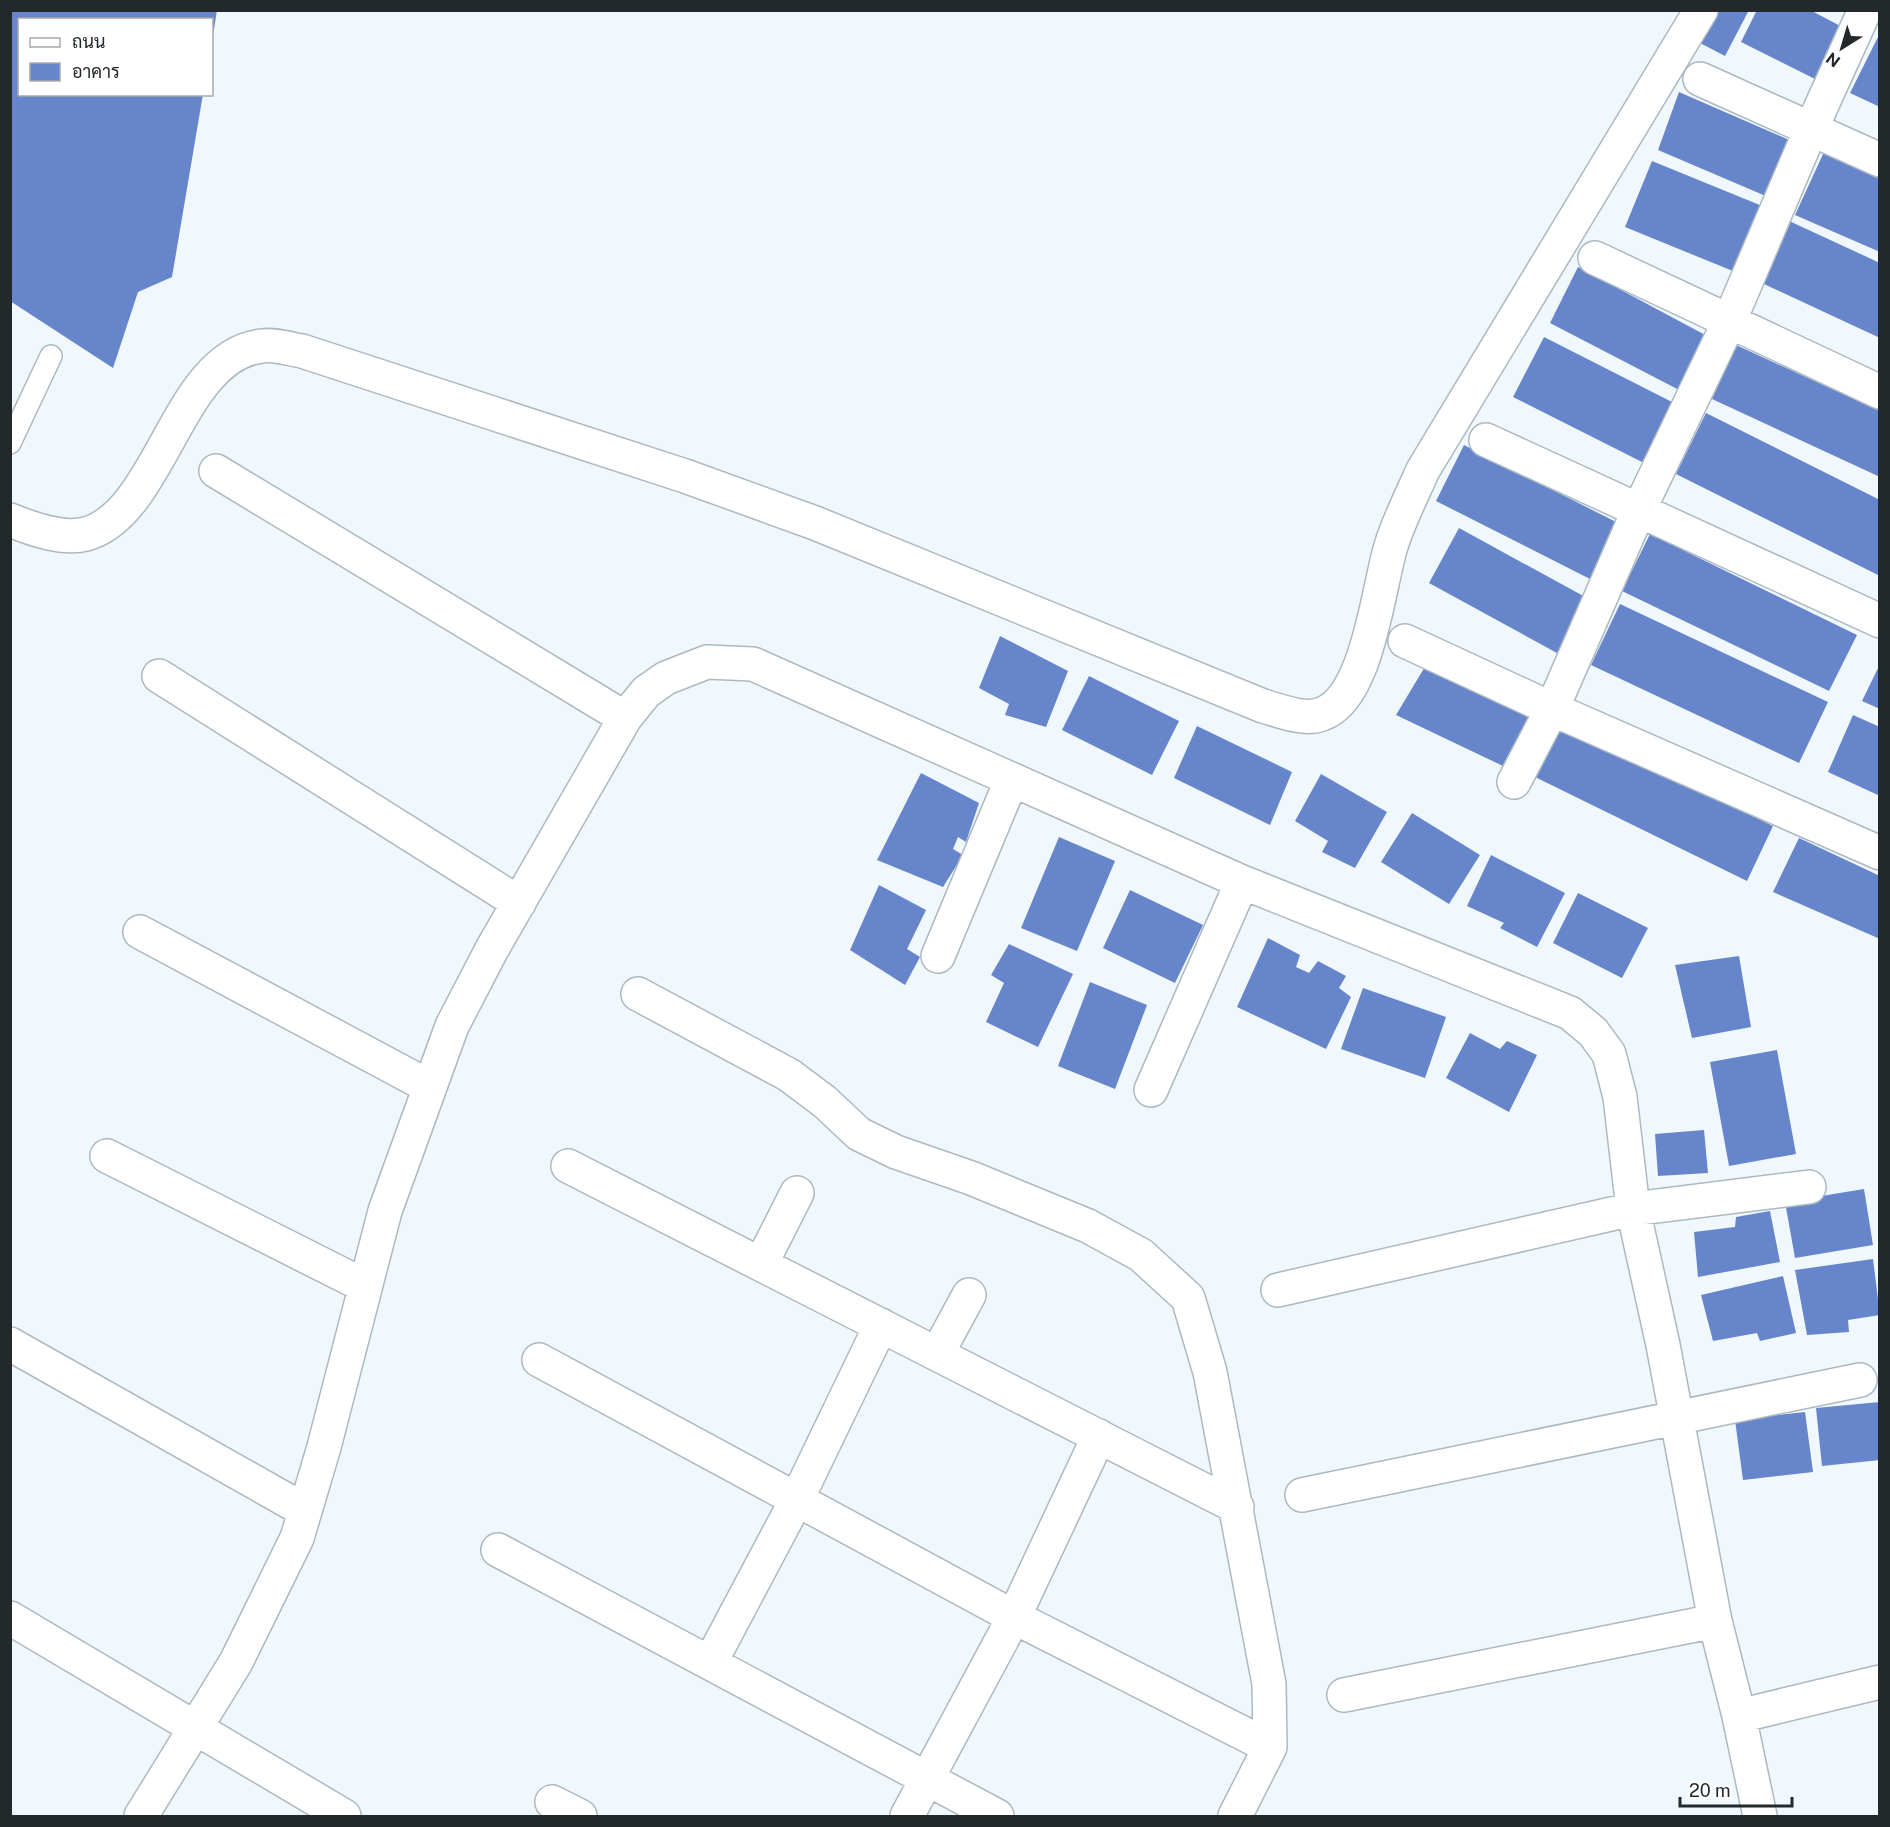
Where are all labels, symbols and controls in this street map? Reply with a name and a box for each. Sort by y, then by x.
legend [18,18,213,96]
north arrow [1812,18,1872,78]
text: ถนน [72,31,105,52]
text: N [1823,48,1844,71]
text: อาคาร [72,61,120,82]
scale bar [1680,1770,1792,1808]
text: 20 m [1689,1780,1731,1801]

